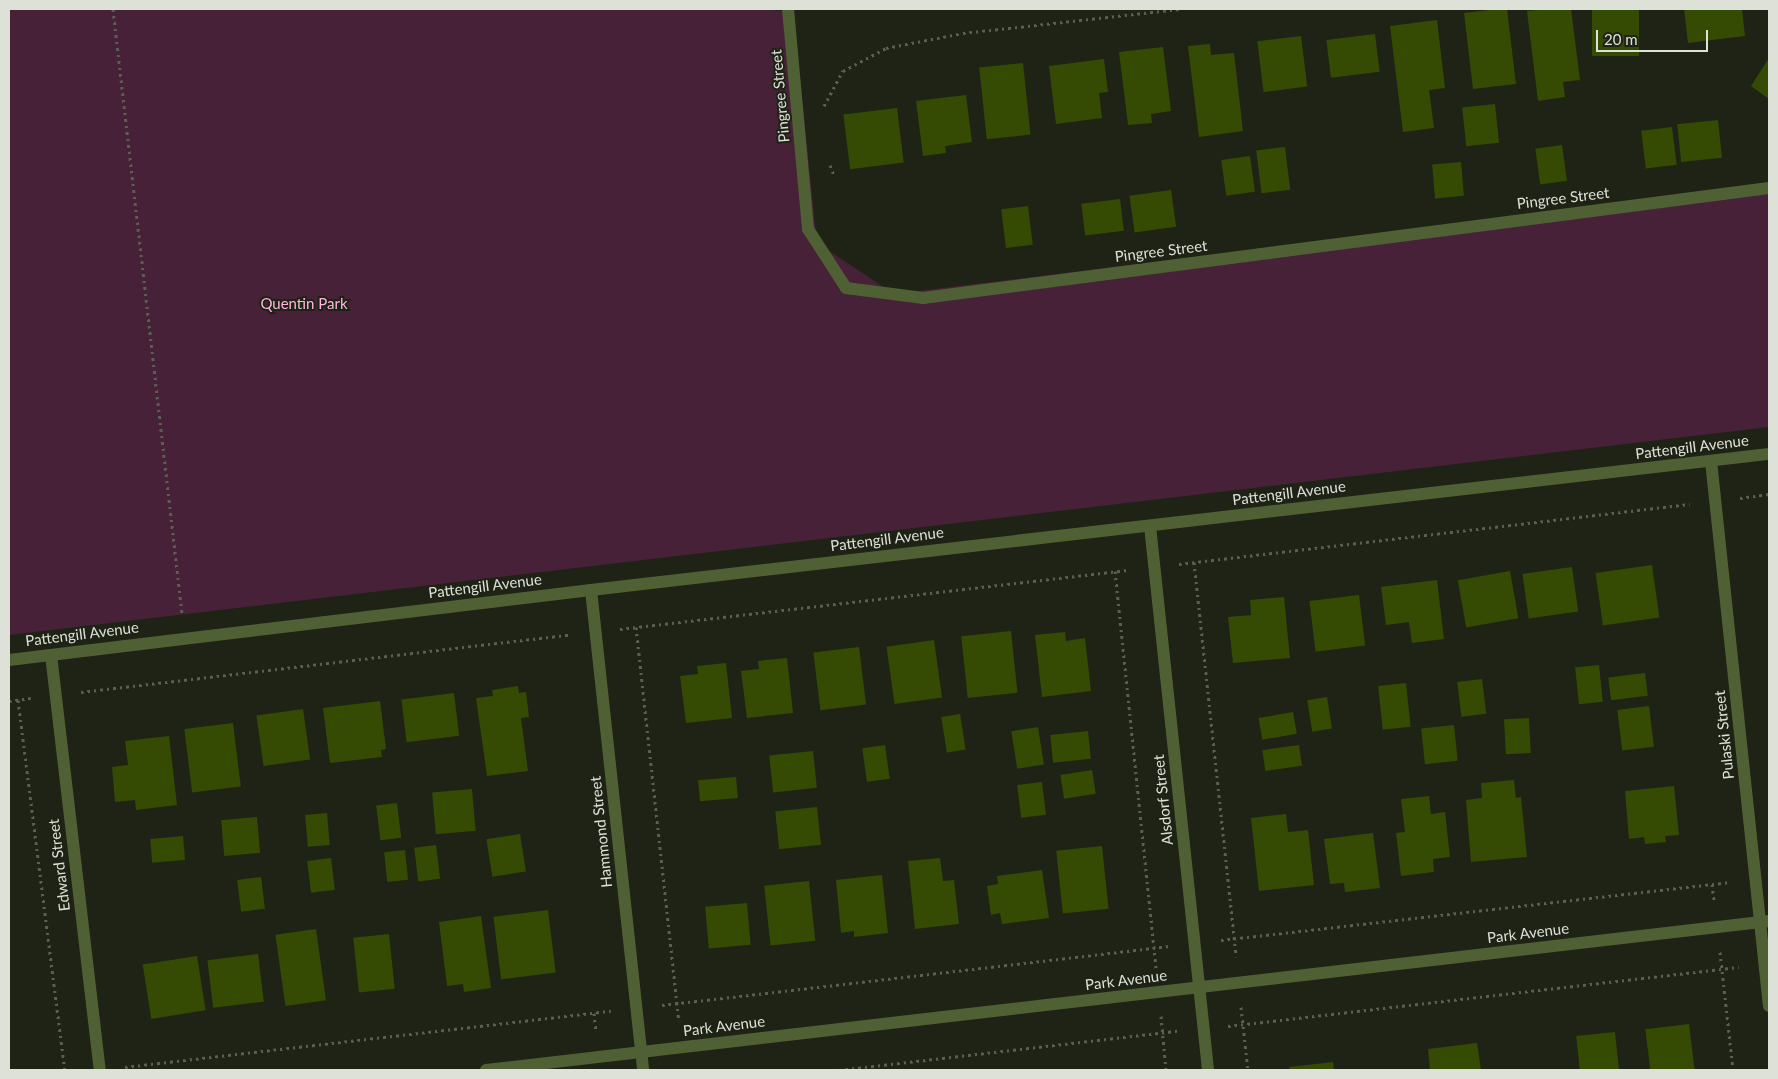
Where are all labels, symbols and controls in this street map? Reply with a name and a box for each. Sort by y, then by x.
scale bar [1598,20,1710,52]
text: 20 m [1604,30,1638,48]
street label: Pingree Street [767,49,793,143]
street label: Pingree Street [1516,183,1610,213]
street label: Pingree Street [1114,236,1208,266]
park label: Quentin Park [260,295,348,313]
street label: Pattengill Avenue [1634,431,1750,463]
street label: Pattengill Avenue [1231,477,1347,509]
street label: Pattengill Avenue [829,523,945,555]
street label: Pattengill Avenue [427,570,543,602]
street label: Pattengill Avenue [24,618,140,650]
street label: Pulaski Street [1710,690,1738,780]
street label: Alsdorf Street [1149,754,1177,846]
street label: Hammond Street [586,775,616,889]
street label: Edward Street [44,818,74,912]
street label: Park Avenue [1486,919,1570,947]
street label: Park Avenue [1084,966,1168,994]
street label: Park Avenue [682,1012,766,1040]

